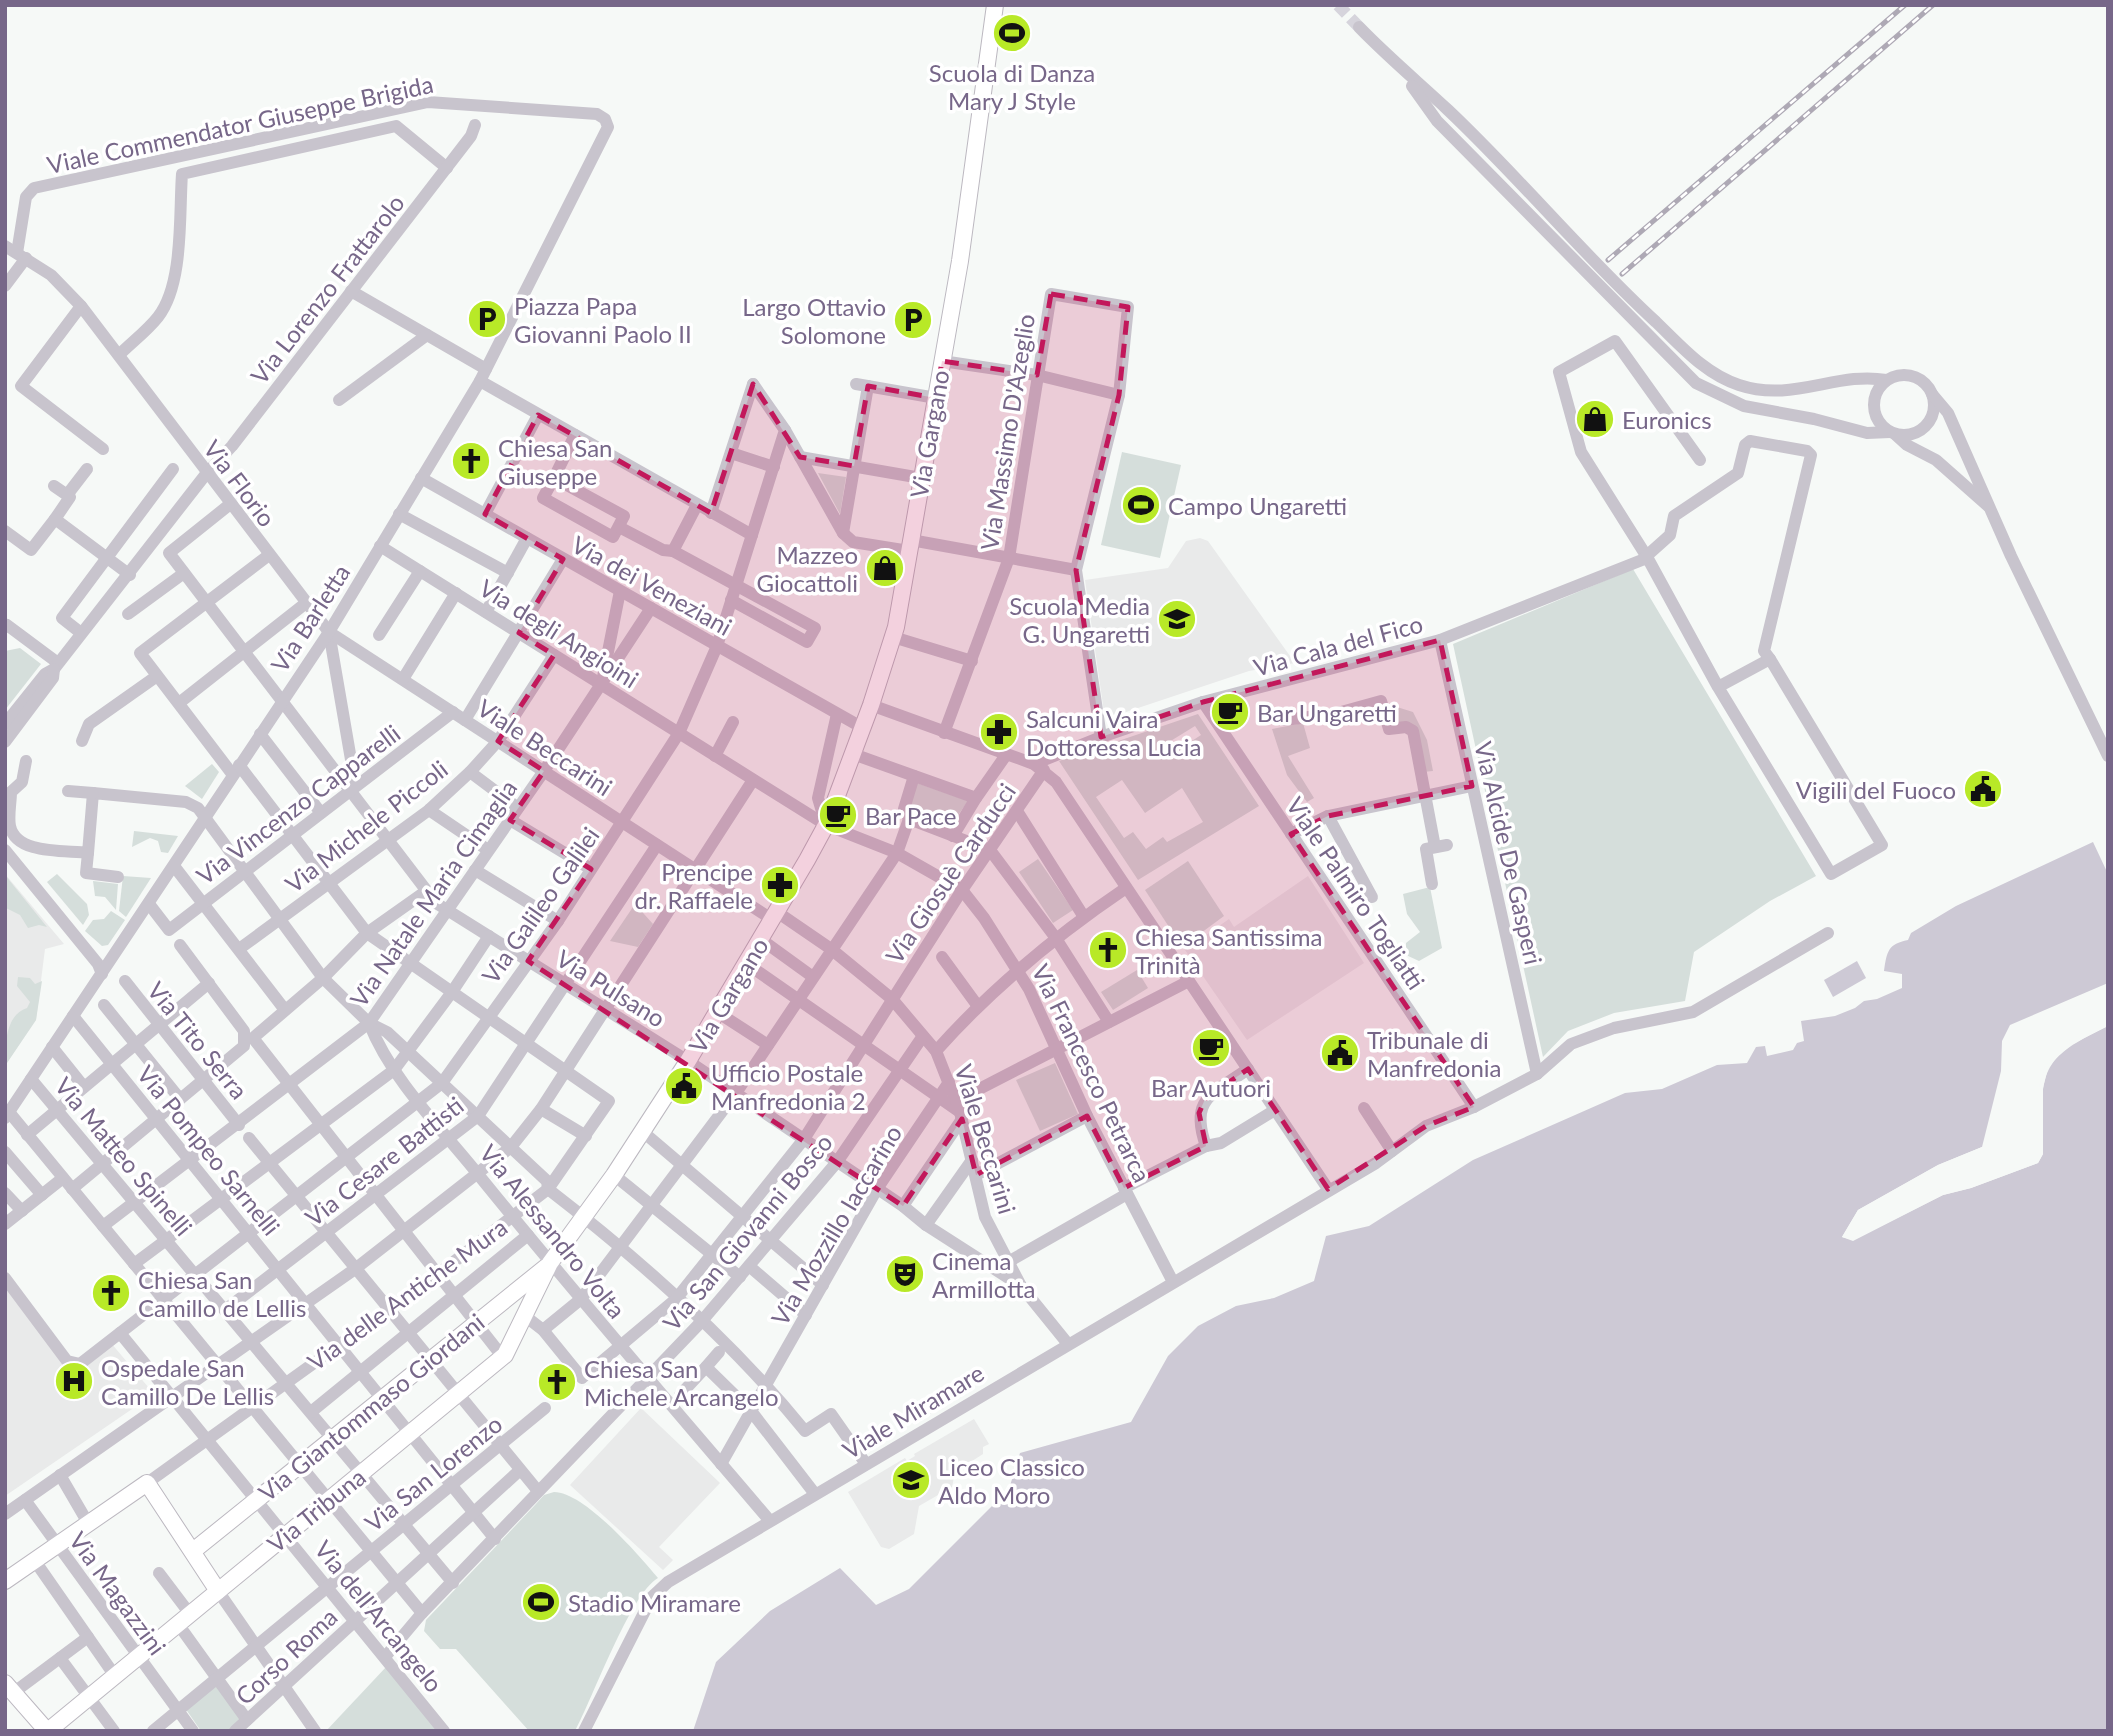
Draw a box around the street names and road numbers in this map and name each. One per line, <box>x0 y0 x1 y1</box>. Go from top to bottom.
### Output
street label: Viale Commendator Giuseppe Brigida <box>44 69 436 179</box>
street label: Via Lorenzo Frattarolo <box>244 189 410 389</box>
street label: Via Massimo D'Azeglio <box>974 312 1040 552</box>
street label: Via Gargano <box>903 368 955 500</box>
street label: Via Florio <box>198 434 282 532</box>
street label: Via dei Veneziani <box>567 529 737 641</box>
street label: Via Barletta <box>264 559 356 677</box>
street label: Via degli Angioini <box>474 573 644 693</box>
street label: Via Cala del Fico <box>1250 608 1426 682</box>
street label: Viale Beccarini <box>472 693 618 801</box>
street label: Via Vincenzo Capparelli <box>191 718 405 890</box>
street label: Via Alcide De Gasperi <box>1469 739 1549 967</box>
street label: Via Michele Piccoli <box>279 754 453 898</box>
street label: Via Natale Maria Cimaglia <box>344 774 522 1012</box>
street label: Via Giosuè Carducci <box>879 777 1021 969</box>
street label: Viale Palmiro Togliatti <box>1281 791 1431 995</box>
street label: Via Galileo Galilei <box>475 821 605 989</box>
street label: Via Gargano <box>682 932 774 1058</box>
street label: Via Pulsano <box>551 943 671 1033</box>
street label: Via Francesco Petrarca <box>1027 959 1157 1187</box>
street label: Via Tito Serra <box>142 976 254 1104</box>
street label: Via Pompeo Sarnelli <box>132 1059 286 1241</box>
street label: Viale Beccarini <box>950 1061 1022 1217</box>
street label: Via Matteo Spinelli <box>49 1071 199 1241</box>
street label: Via Cesare Battisti <box>299 1090 469 1232</box>
street label: Via Mozzillo Iaccarino <box>765 1120 907 1330</box>
street label: Via San Giovanni Bosco <box>656 1128 838 1336</box>
street label: Via Alessandro Volta <box>474 1138 632 1324</box>
street label: Via delle Antiche Mura <box>302 1212 512 1376</box>
street label: Via Giantommaso Giordani <box>252 1307 490 1507</box>
street label: Viale Miramare <box>837 1358 989 1464</box>
street label: Via San Lorenzo <box>359 1409 507 1537</box>
street label: Via Tribuna <box>261 1462 371 1558</box>
street label: Via Magazzini <box>64 1526 172 1660</box>
street label: Via dell'Arcangelo <box>309 1534 449 1698</box>
street label: Corso Roma <box>229 1602 343 1710</box>

